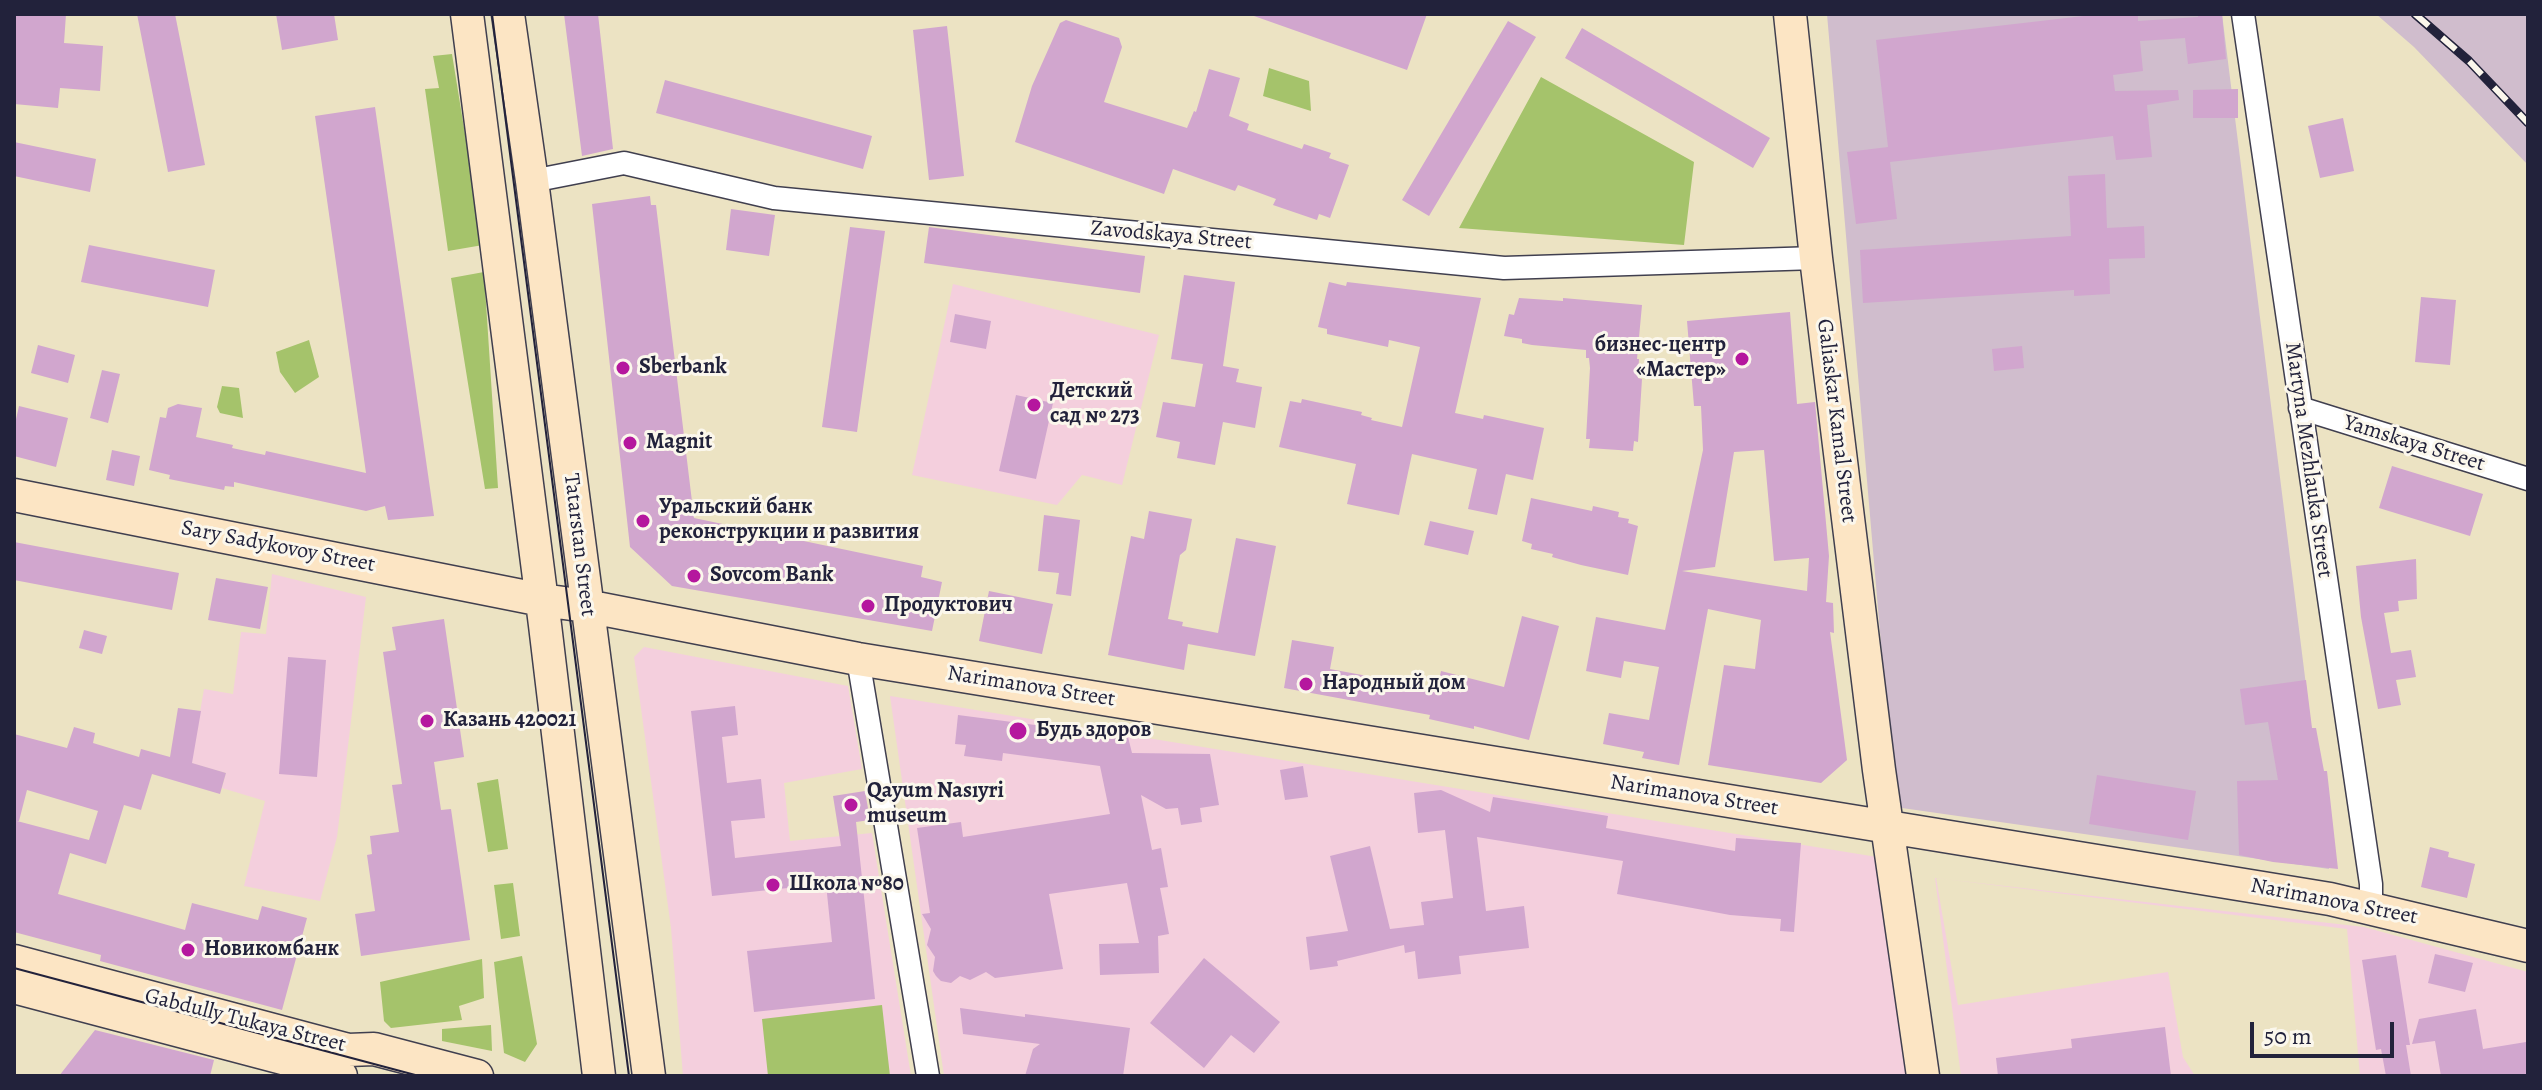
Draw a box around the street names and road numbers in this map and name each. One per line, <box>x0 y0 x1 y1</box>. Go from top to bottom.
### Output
street label: Zavodskaya Street <box>1089 216 1253 256</box>
street label: Galiaskar Kamal Street <box>1810 318 1862 524</box>
street label: Martyna Mezhlauka Street <box>2278 341 2338 579</box>
street label: Yamskaya Street <box>2340 410 2488 478</box>
street label: Tatarstan Street <box>557 472 601 618</box>
street label: Sary Sadykovoy Street <box>179 515 377 579</box>
street label: Narimanova Street <box>945 661 1117 713</box>
street label: Narimanova Street <box>1608 770 1780 822</box>
street label: Narimanova Street <box>2248 873 2420 931</box>
street label: Gabdully Tukaya Street <box>142 983 348 1059</box>

